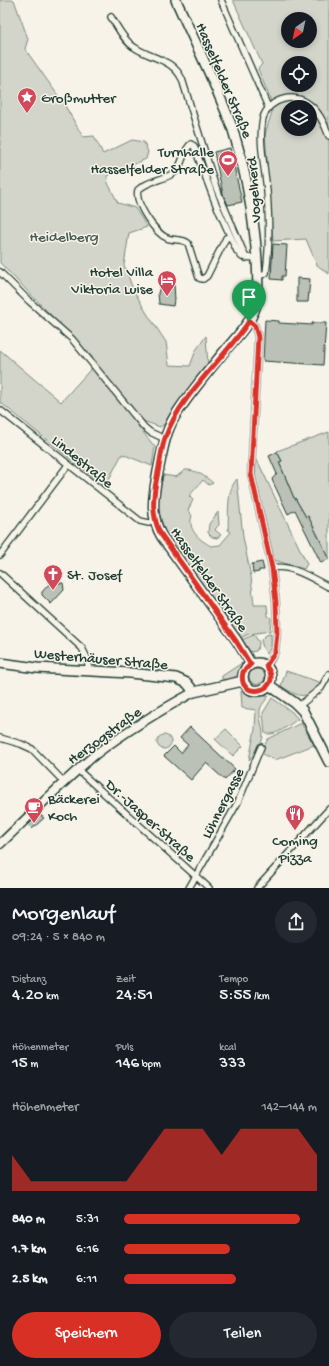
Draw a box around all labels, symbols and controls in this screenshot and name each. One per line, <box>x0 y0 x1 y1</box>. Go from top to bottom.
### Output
north arrow <box>281 12 317 48</box>
map controls <box>281 12 317 136</box>
street label: Hasselfelder Straße <box>191 20 256 141</box>
button: locate <box>281 56 317 92</box>
place icon: Großmutter <box>16 86 38 114</box>
place label: Großmutter <box>41 90 117 108</box>
button: layers <box>281 100 317 136</box>
place label: Turnhalle Hasselfelder Straße <box>90 144 214 179</box>
sports icon: Turnhalle Hasselfelder Straße <box>217 149 239 177</box>
street label: Vogelherd <box>244 155 266 224</box>
park label: Heidelberg <box>30 229 98 247</box>
place label: Hotel Villa Viktoria Luise <box>70 264 154 299</box>
hotel icon: Hotel Villa Viktoria Luise <box>156 269 178 297</box>
pin <box>232 280 266 321</box>
icon: arrive <box>238 286 260 308</box>
street label: Lindestraße <box>47 432 117 493</box>
street label: Hasselfelder Straße <box>166 524 251 636</box>
church icon: St. Josef <box>42 563 64 591</box>
place label: St. Josef <box>67 567 123 585</box>
street label: Westerhäuser Straße <box>33 645 169 675</box>
street label: Herzogstraße <box>65 704 146 769</box>
street label: Lühnergasse <box>198 766 249 842</box>
street label: Dr.-Jasper-Straße <box>100 776 199 867</box>
place label: Bäckerei Koch <box>47 791 100 826</box>
cafe icon: Bäckerei Koch <box>23 796 45 824</box>
restaurant icon: Coming Pizza <box>284 803 306 831</box>
place label: Coming Pizza <box>272 833 318 868</box>
button: share <box>275 901 317 943</box>
text: Morgenlauf <box>12 902 115 928</box>
text: 09:24 · 5 × 840 m <box>12 930 105 945</box>
text: Distanz <box>12 974 46 986</box>
text: Zeit <box>116 974 135 986</box>
text: Tempo <box>219 974 248 986</box>
text: 4.20 <box>12 986 43 1006</box>
text: 24:51 <box>116 986 153 1006</box>
text: 5:55 <box>219 986 252 1006</box>
text: km <box>43 991 59 1003</box>
text: /km <box>252 991 269 1003</box>
text: Höhenmeter <box>12 1042 68 1054</box>
text: Puls <box>116 1042 133 1054</box>
text: kcal <box>219 1042 237 1054</box>
text: 15 <box>12 1054 28 1074</box>
text: 146 <box>116 1054 139 1074</box>
text: 333 <box>219 1054 246 1074</box>
text: m <box>28 1059 38 1071</box>
text: bpm <box>139 1059 161 1071</box>
text: Höhenmeter <box>12 1100 79 1115</box>
text: 142–144 m <box>261 1100 317 1115</box>
text: 840 m <box>12 1212 45 1227</box>
text: 5:31 <box>76 1212 99 1227</box>
text: 1.7 km <box>12 1242 46 1257</box>
text: 6:16 <box>76 1242 99 1257</box>
text: 2.5 km <box>12 1272 47 1287</box>
text: 6:11 <box>76 1272 97 1287</box>
button: Speichern <box>12 1312 161 1358</box>
button: Teilen <box>169 1312 317 1358</box>

